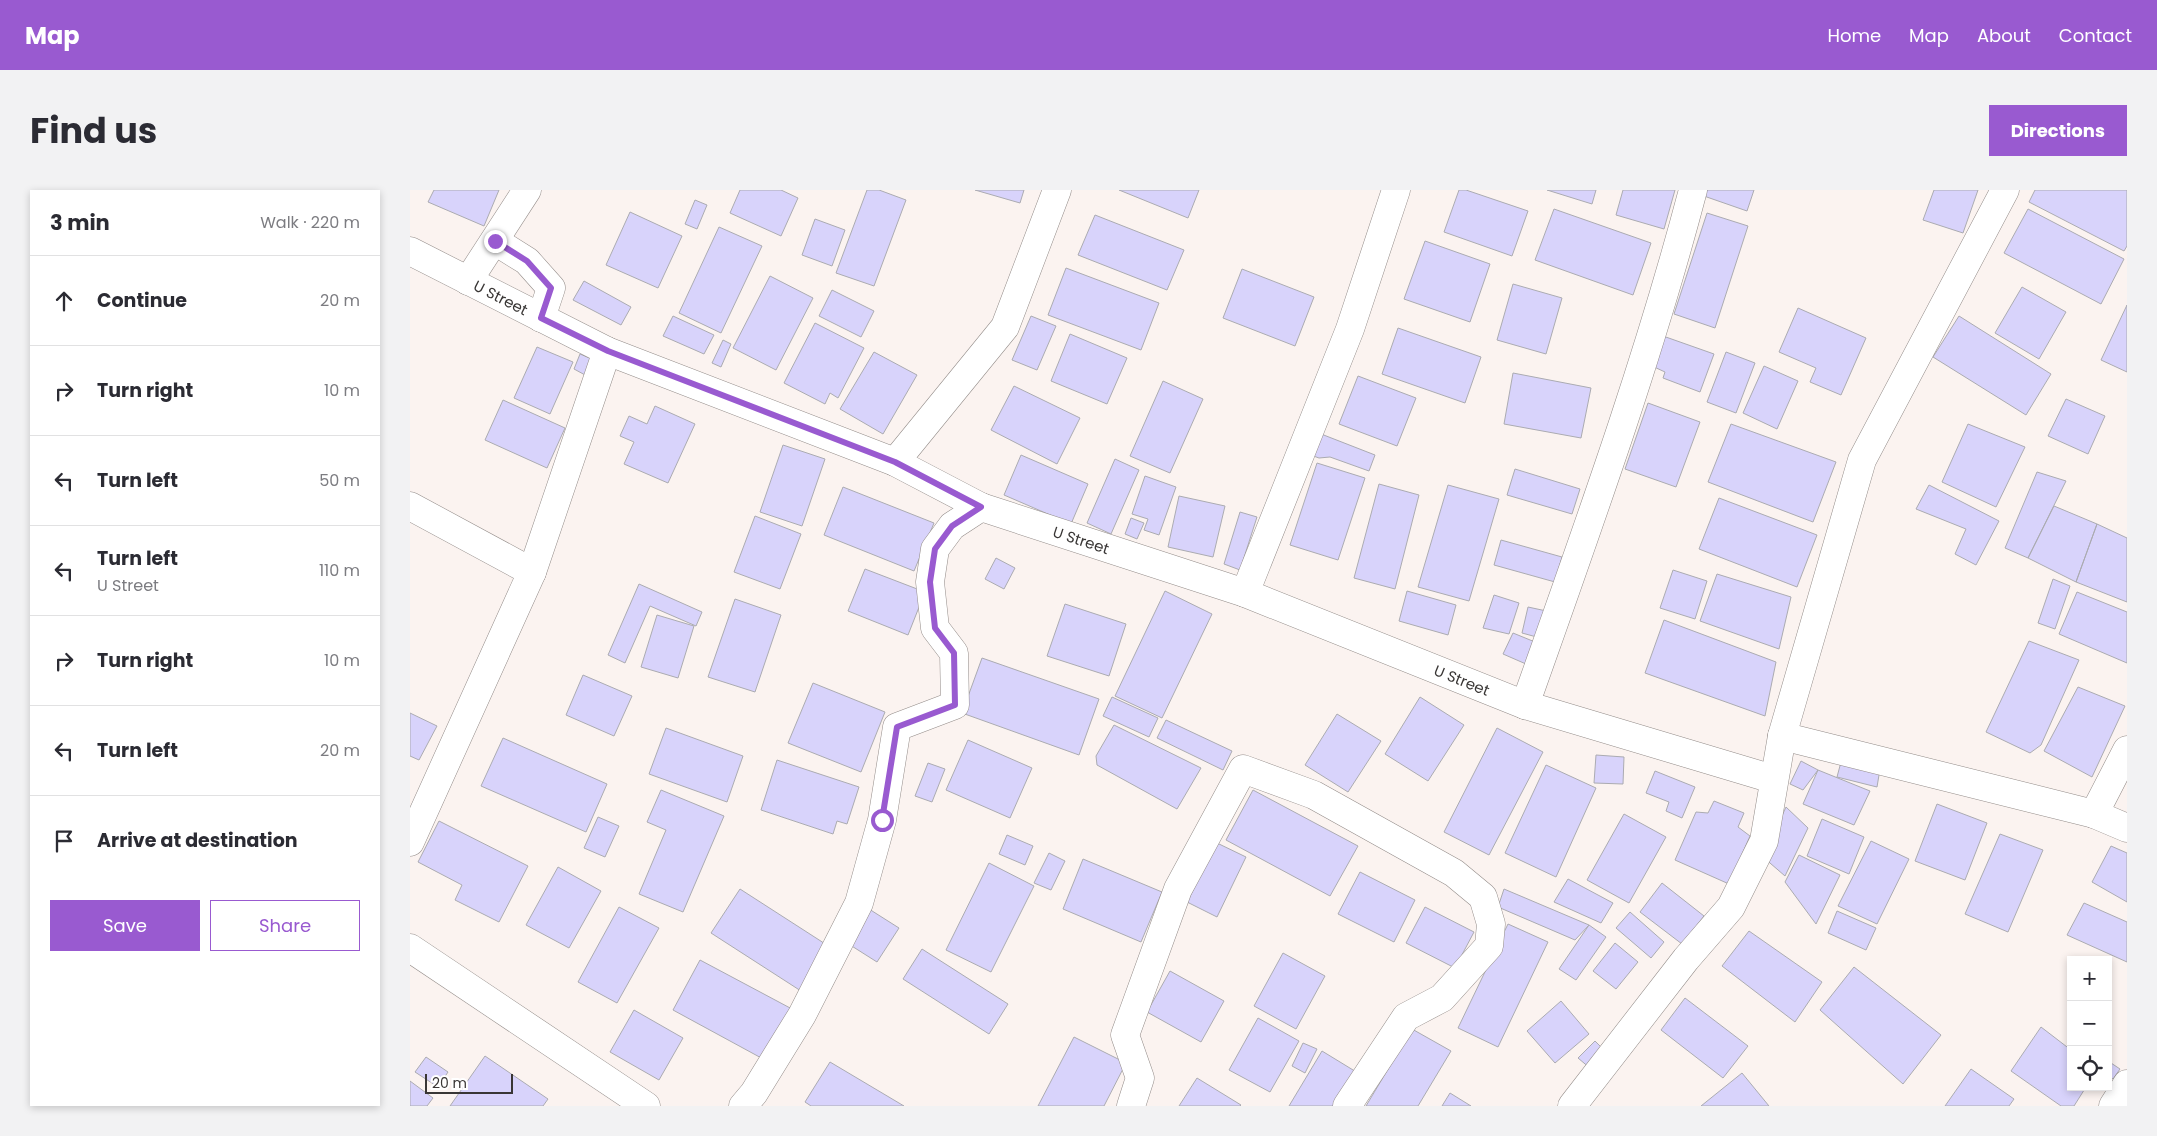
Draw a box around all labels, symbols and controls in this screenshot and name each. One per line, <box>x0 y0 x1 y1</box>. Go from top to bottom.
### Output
text: Map <box>25 19 80 52</box>
text: Home <box>1827 23 1881 48</box>
text: Map <box>1909 23 1949 48</box>
text: About <box>1977 23 2031 48</box>
text: Contact <box>2059 23 2132 48</box>
button: Directions <box>1989 105 2127 156</box>
text: Find us <box>30 106 157 155</box>
text: 3 min <box>50 208 110 237</box>
text: Walk · 220 m <box>260 211 360 234</box>
route end <box>484 230 507 253</box>
street label: U Street <box>470 275 532 320</box>
icon: ahead <box>50 287 78 315</box>
text: Continue <box>97 287 187 314</box>
text: 20 m <box>320 289 360 312</box>
icon: right <box>50 377 78 405</box>
text: Turn right <box>97 377 193 404</box>
text: 10 m <box>324 379 360 402</box>
icon: left <box>50 467 78 495</box>
text: Turn left <box>97 467 178 494</box>
text: 50 m <box>319 469 360 492</box>
street label: U Street <box>1050 521 1112 559</box>
text: Turn left <box>97 545 178 572</box>
icon: left <box>50 557 78 585</box>
text: 110 m <box>319 559 360 582</box>
text: U Street <box>97 574 159 597</box>
icon: right <box>50 647 78 675</box>
text: Turn right <box>97 647 193 674</box>
text: 10 m <box>324 649 360 672</box>
street label: U Street <box>1431 659 1493 700</box>
icon: left <box>50 737 78 765</box>
text: Turn left <box>97 737 178 764</box>
text: 20 m <box>320 739 360 762</box>
route start <box>871 809 894 832</box>
icon: arrive <box>50 827 78 855</box>
text: Arrive at destination <box>97 827 298 854</box>
button: Save <box>50 900 200 951</box>
button: Share <box>210 900 360 951</box>
map controls <box>2067 956 2112 1091</box>
button: + <box>2067 956 2112 1001</box>
button: − <box>2067 1001 2112 1046</box>
button: locate <box>2067 1046 2112 1091</box>
scale bar <box>425 1071 512 1094</box>
text: 20 m <box>432 1073 467 1093</box>

